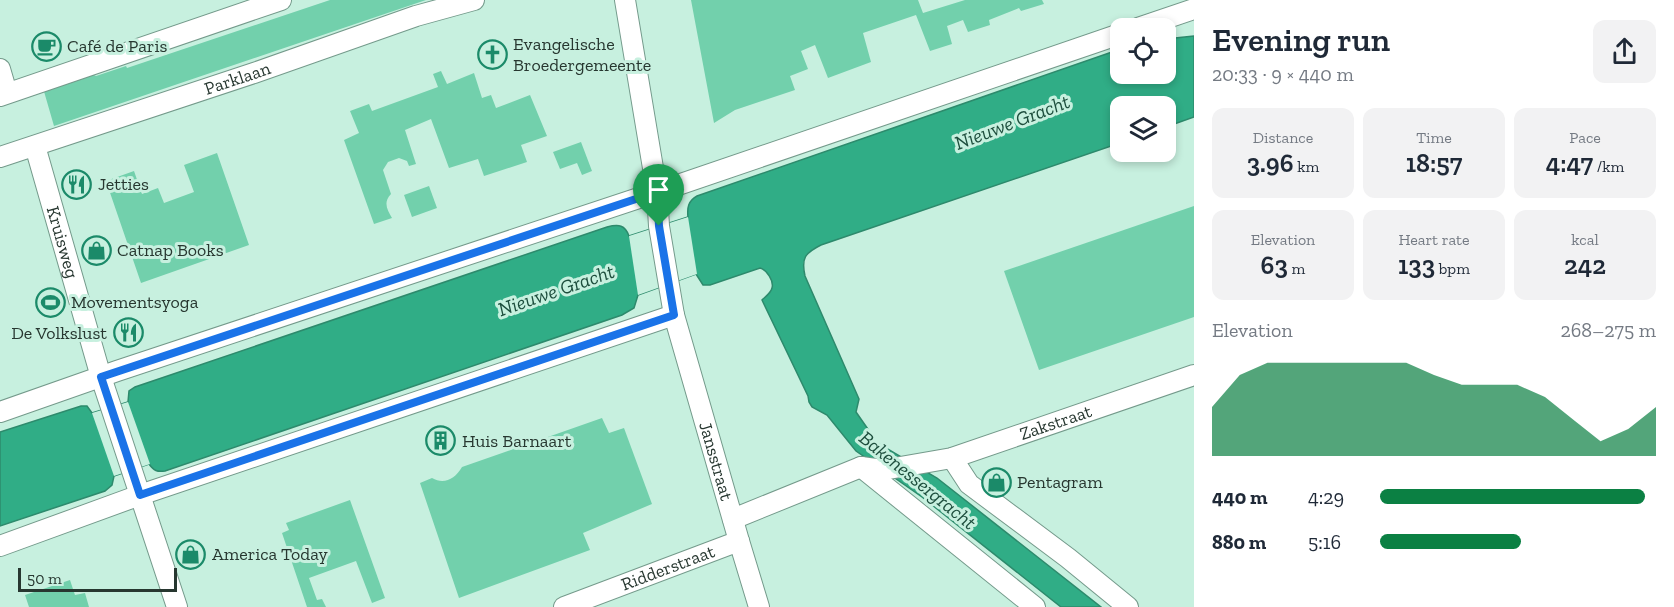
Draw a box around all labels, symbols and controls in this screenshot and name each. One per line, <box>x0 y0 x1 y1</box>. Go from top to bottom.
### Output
map controls <box>1110 18 1176 162</box>
button: locate <box>1110 18 1176 84</box>
text: Evening run <box>1212 20 1390 59</box>
button: share <box>1593 20 1656 83</box>
cafe icon: Café de Paris <box>30 30 62 62</box>
place label: Evangelische Broedergemeente <box>513 33 651 76</box>
place label: Café de Paris <box>67 35 167 57</box>
church icon: Evangelische Broedergemeente <box>476 38 508 70</box>
street label: Parklaan <box>201 57 274 100</box>
text: 20:33 · 9 × 440 m <box>1212 62 1354 86</box>
water label: Nieuwe Gracht <box>951 89 1073 155</box>
button: layers <box>1110 96 1176 162</box>
text: Distance <box>1253 128 1313 147</box>
text: Time <box>1416 128 1452 147</box>
text: Pace <box>1569 128 1601 147</box>
text: 3.96 <box>1247 147 1294 179</box>
text: 18:57 <box>1406 147 1462 179</box>
text: 4:47 <box>1546 147 1593 179</box>
text: km <box>1294 157 1319 176</box>
text: /km <box>1593 157 1624 176</box>
pin <box>633 164 684 226</box>
restaurant icon: Jetties <box>61 168 93 200</box>
place label: Jetties <box>98 173 149 195</box>
icon: arrive <box>642 173 675 206</box>
street label: Kruisweg <box>42 204 83 281</box>
text: Elevation <box>1251 230 1315 249</box>
text: Heart rate <box>1398 230 1470 249</box>
text: kcal <box>1571 230 1599 249</box>
shop icon: Catnap Books <box>80 234 112 266</box>
place label: Catnap Books <box>117 239 224 261</box>
text: 63 <box>1261 249 1288 281</box>
text: 133 <box>1398 249 1435 281</box>
text: 242 <box>1564 249 1606 281</box>
water label: Nieuwe Gracht <box>495 259 618 321</box>
text: m <box>1288 259 1305 278</box>
text: bpm <box>1435 259 1470 278</box>
sports icon: Movementsyoga <box>34 286 66 318</box>
place label: Movementsyoga <box>71 291 199 313</box>
restaurant icon: De Volkslust <box>112 317 144 349</box>
text: Elevation <box>1212 318 1293 342</box>
text: 268–275 m <box>1560 318 1656 342</box>
place label: De Volkslust <box>11 322 107 344</box>
street label: Zakstraat <box>1017 400 1095 445</box>
street label: Jansstraat <box>694 419 738 503</box>
building icon: Huis Barnaart <box>425 425 457 457</box>
water label: Bakenessergracht <box>855 425 981 535</box>
place label: Huis Barnaart <box>462 430 572 452</box>
shop icon: Pentagram <box>980 466 1012 498</box>
place label: Pentagram <box>1017 471 1103 493</box>
text: 440 m <box>1212 485 1268 509</box>
text: 4:29 <box>1308 485 1344 509</box>
text: 880 m <box>1212 530 1266 554</box>
text: 5:16 <box>1308 530 1341 554</box>
shop icon: America Today <box>175 538 207 570</box>
street label: Ridderstraat <box>618 540 718 595</box>
place label: America Today <box>212 543 328 565</box>
scale bar <box>18 565 177 592</box>
text: 50 m <box>27 569 62 588</box>

